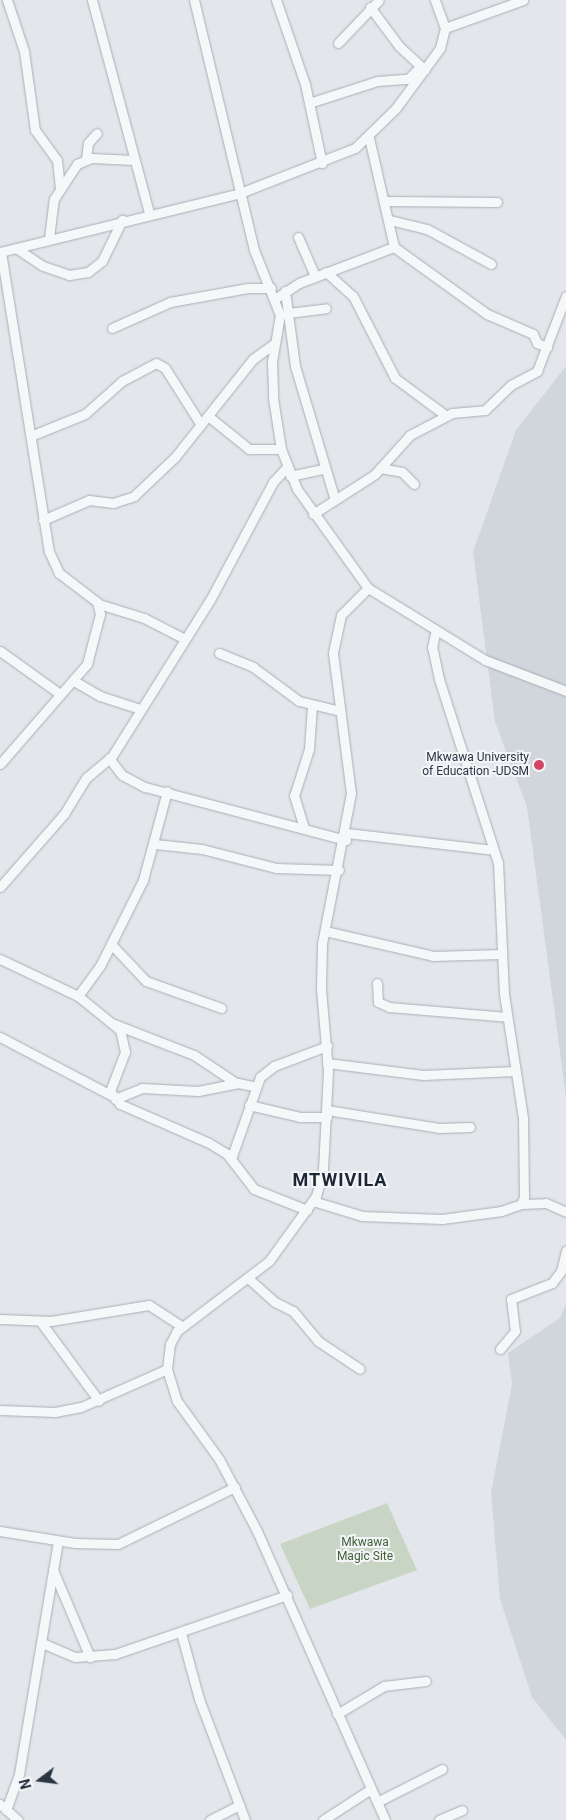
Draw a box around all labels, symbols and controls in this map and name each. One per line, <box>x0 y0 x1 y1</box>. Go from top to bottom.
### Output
place label: Mkwawa University of Education -UDSM <box>422 751 529 779</box>
marker: Mkwawa University of Education -UDSM <box>533 759 545 771</box>
district label: MTWIVILA <box>292 1169 388 1191</box>
park label: Mkwawa Magic Site <box>337 1536 393 1564</box>
north arrow <box>15 1755 65 1805</box>
text: N <box>17 1777 35 1791</box>

